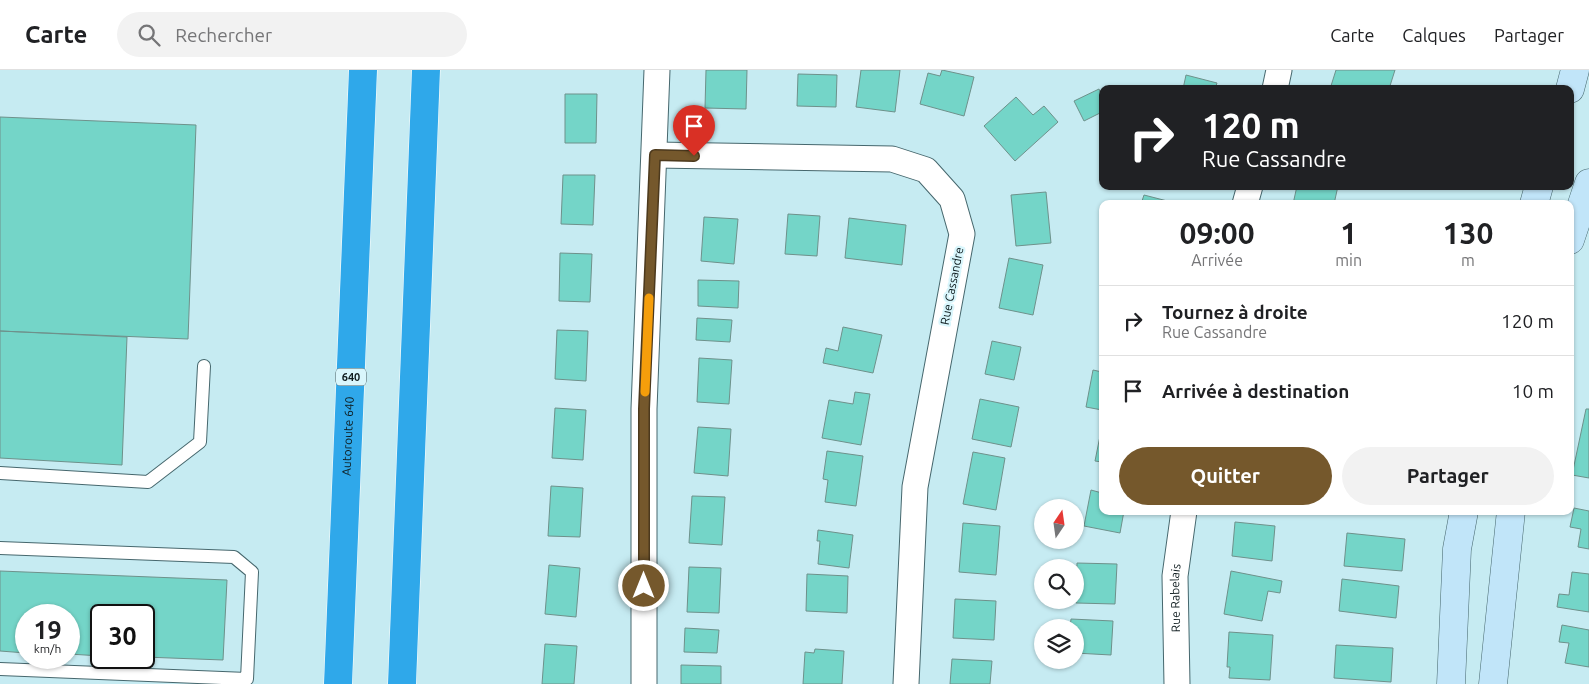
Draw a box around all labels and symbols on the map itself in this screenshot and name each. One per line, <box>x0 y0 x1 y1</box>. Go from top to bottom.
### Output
pin <box>673 105 715 156</box>
street label: Rue Cassandre <box>938 246 965 326</box>
road number: 640 <box>336 368 366 386</box>
street label: Autoroute 640 <box>339 396 356 476</box>
north arrow <box>1034 499 1084 549</box>
position arrow <box>617 559 669 611</box>
street label: Rue Rabelais <box>1168 563 1183 632</box>
speed limit sign: 30 <box>90 604 155 669</box>

